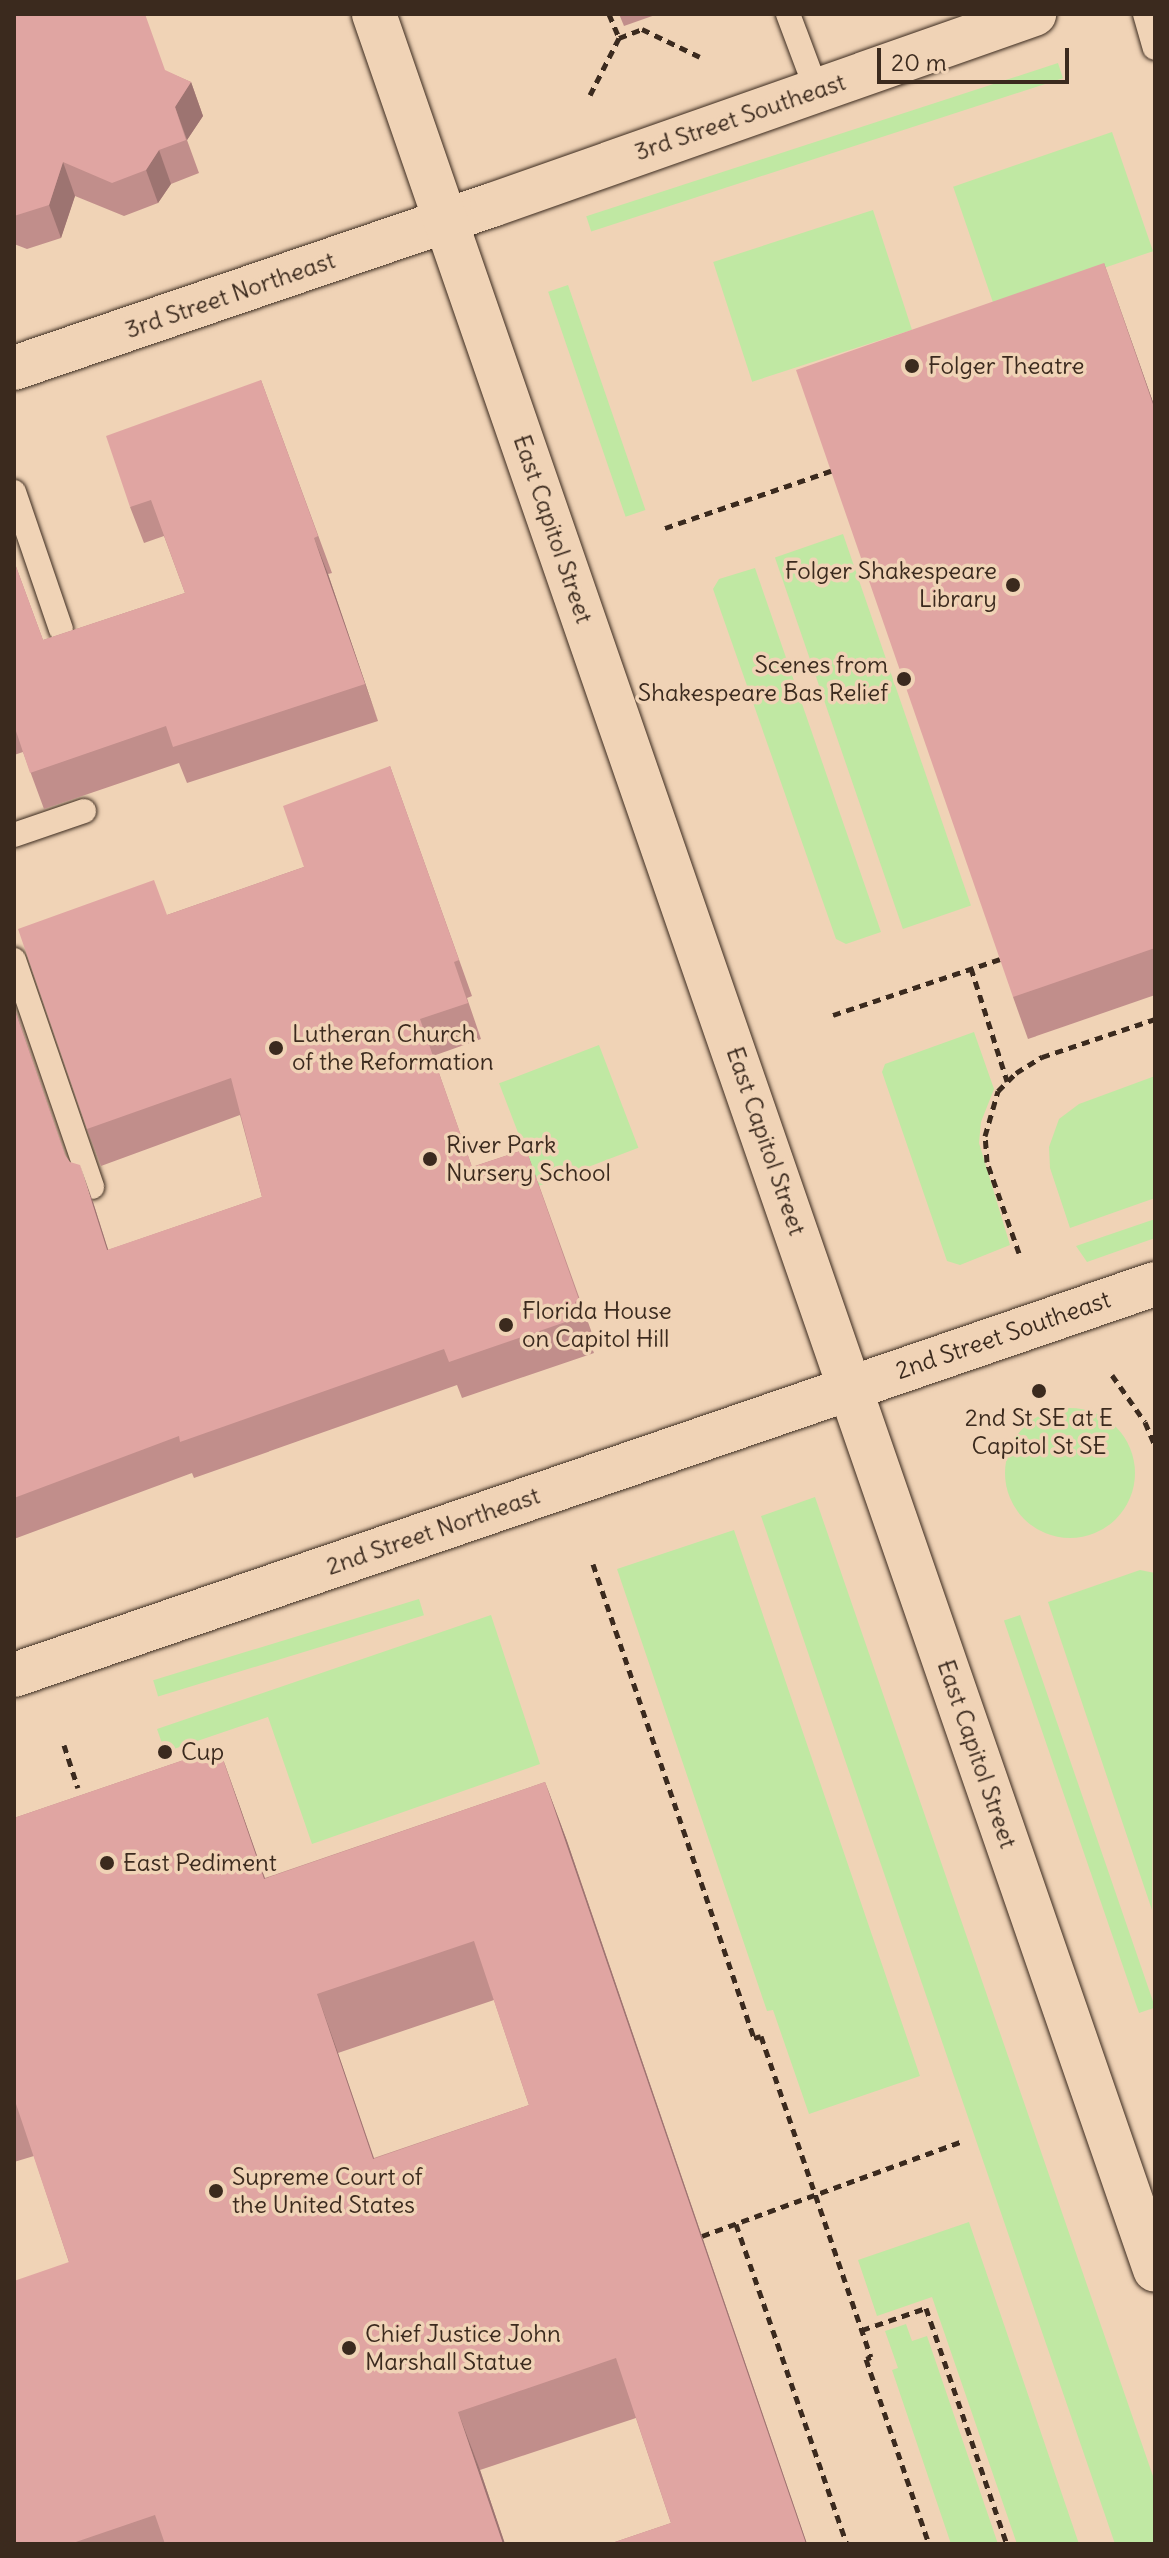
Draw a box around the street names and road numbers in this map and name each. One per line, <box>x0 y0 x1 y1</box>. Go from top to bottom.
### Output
street label: 3rd Street Southeast <box>631 67 849 167</box>
street label: 3rd Street Northeast <box>121 246 339 344</box>
street label: East Capitol Street <box>507 431 599 627</box>
street label: East Capitol Street <box>720 1043 812 1239</box>
street label: 2nd Street Southeast <box>892 1285 1114 1385</box>
street label: 2nd Street Northeast <box>322 1481 544 1581</box>
street label: East Capitol Street <box>931 1656 1023 1852</box>

